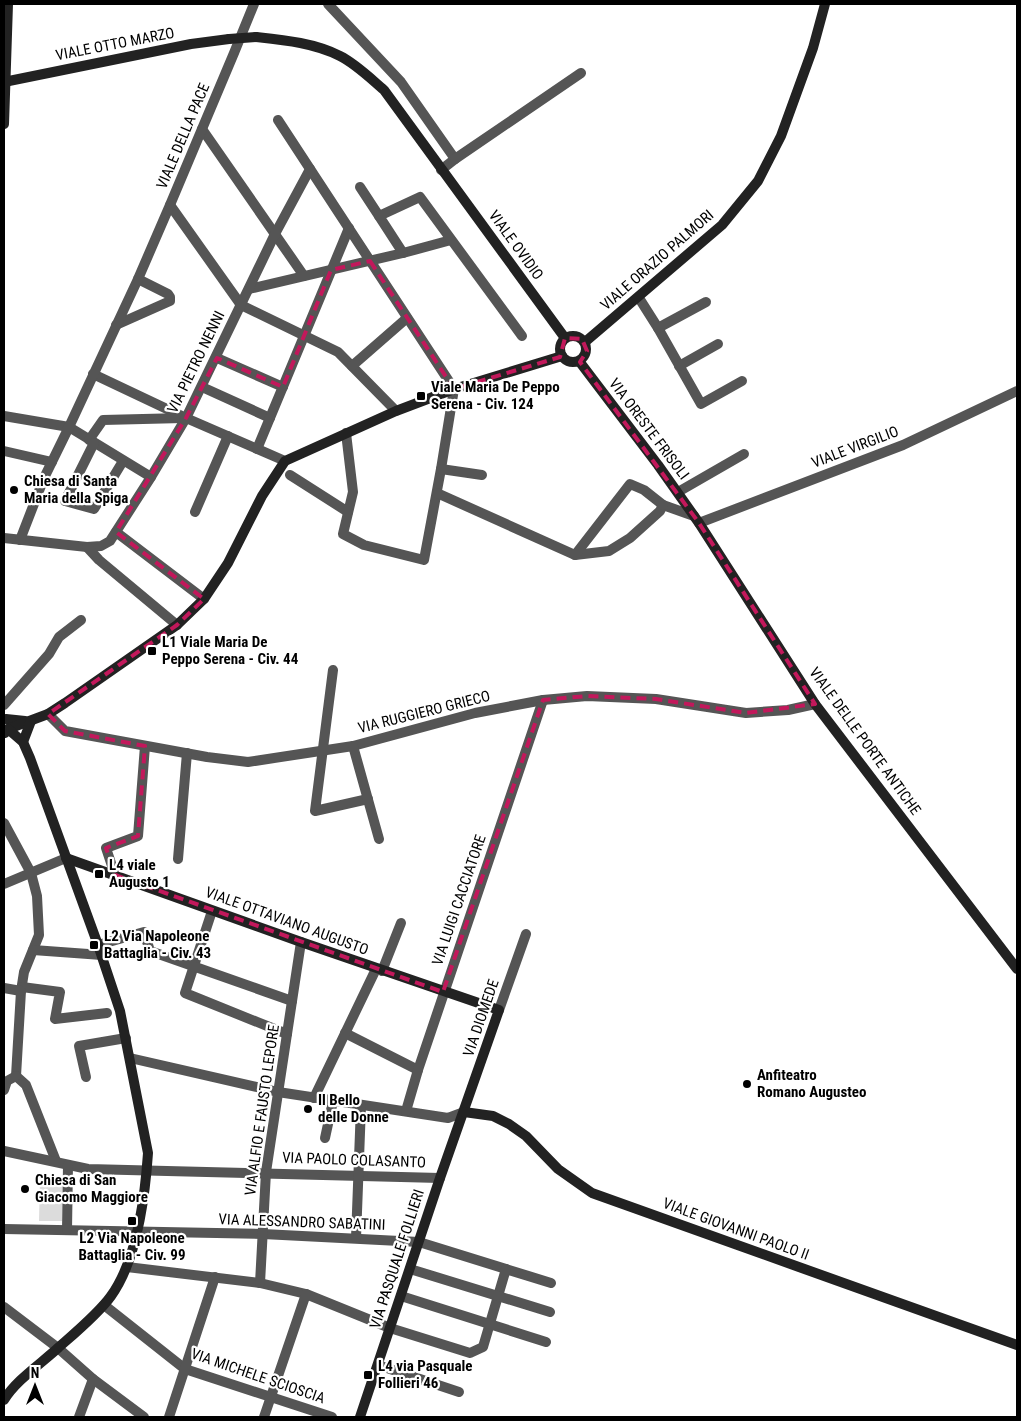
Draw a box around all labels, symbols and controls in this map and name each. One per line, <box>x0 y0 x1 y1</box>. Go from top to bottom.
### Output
street label: VIALE OTTO MARZO <box>54 24 176 64</box>
street label: VIALE DELLA PACE <box>153 80 213 192</box>
street label: VIALE ORAZIO PALMORI <box>597 206 717 314</box>
street label: VIALE OVIDIO <box>485 207 547 283</box>
street label: VIA PIETRO NENNI <box>163 308 229 416</box>
street label: VIA ORESTE FRISOLI <box>605 375 693 483</box>
place label: Viale Maria De Peppo Serena - Civ. 124 <box>431 378 560 413</box>
marker: Viale Maria De Peppo Serena - Civ. 124 <box>415 390 427 402</box>
street label: VIALE VIRGILIO <box>809 422 901 472</box>
place label: Chiesa di Santa Maria della Spiga <box>24 472 128 507</box>
marker: Chiesa di Santa Maria della Spiga <box>8 484 20 496</box>
place label: L1 Viale Maria De Peppo Serena - Civ. 44 <box>162 633 299 668</box>
marker: L1 Viale Maria De Peppo Serena - Civ. 44 <box>146 645 158 657</box>
street label: VIALE DELLE PORTE ANTICHE <box>805 664 925 818</box>
street label: VIA RUGGIERO GRIECO <box>356 687 492 737</box>
street label: VIA LUIGI CACCIATORE <box>428 832 490 968</box>
place label: L4 viale Augusto 1 <box>109 856 170 891</box>
marker: L4 viale Augusto 1 <box>93 868 105 880</box>
street label: VIALE OTTAVIANO AUGUSTO <box>203 883 371 959</box>
place label: L2 Via Napoleone Battaglia - Civ. 43 <box>104 927 211 962</box>
marker: L2 Via Napoleone Battaglia - Civ. 43 <box>88 939 100 951</box>
street label: VIA DIOMEDE <box>459 977 503 1059</box>
street label: VIA ALFIO E FAUSTO LEPORE <box>241 1023 283 1197</box>
place label: Anfiteatro Romano Augusteo <box>757 1066 867 1101</box>
marker: Anfiteatro Romano Augusteo <box>741 1078 753 1090</box>
place label: Il Bello delle Donne <box>318 1091 389 1126</box>
marker: Il Bello delle Donne <box>302 1103 314 1115</box>
street label: VIA PAOLO COLASANTO <box>282 1148 426 1172</box>
place label: Chiesa di San Giacomo Maggiore <box>35 1171 148 1206</box>
marker: Chiesa di San Giacomo Maggiore <box>19 1183 31 1195</box>
street label: VIA PASQUALE FOLLIERI <box>366 1187 428 1331</box>
street label: VIALE GIOVANNI PAOLO II <box>660 1194 812 1264</box>
street label: VIA ALESSANDRO SABATINI <box>218 1210 386 1234</box>
marker: L2 Via Napoleone Battaglia - Civ. 99 <box>126 1215 138 1227</box>
place label: L2 Via Napoleone Battaglia - Civ. 99 <box>78 1229 186 1264</box>
street label: VIA MICHELE SCIOSCIA <box>189 1345 328 1408</box>
place label: L4 via Pasquale Follieri 46 <box>378 1357 472 1392</box>
north arrow <box>10 1361 60 1411</box>
text: N <box>31 1365 39 1381</box>
marker: L4 via Pasquale Follieri 46 <box>362 1369 374 1381</box>

